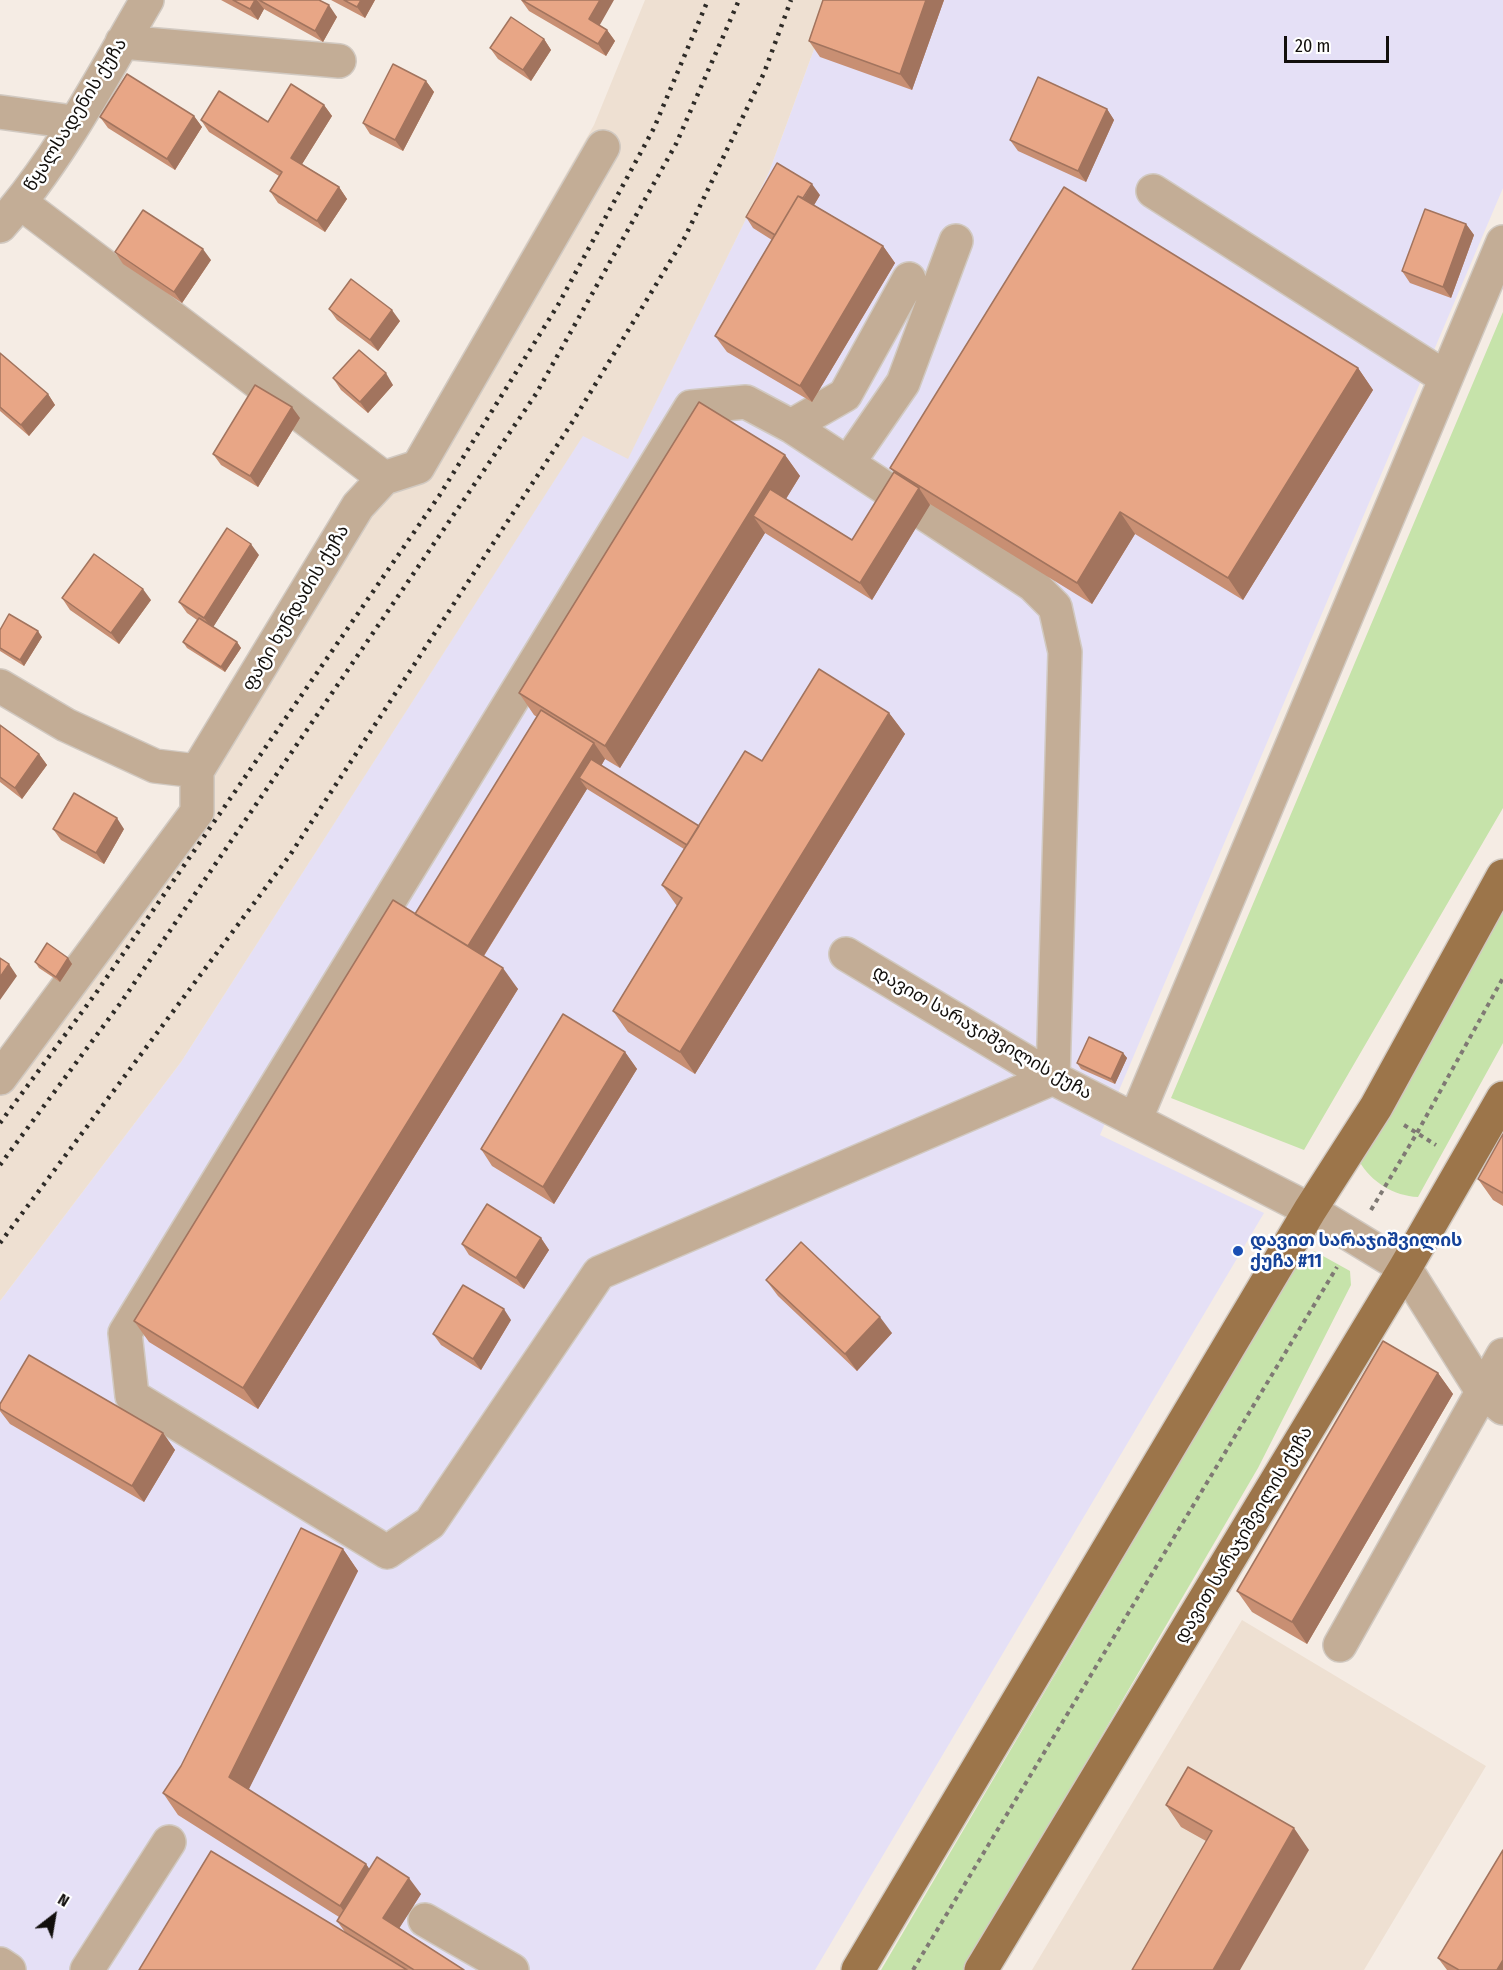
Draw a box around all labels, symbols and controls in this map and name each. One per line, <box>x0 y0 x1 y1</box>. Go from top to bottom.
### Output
scale bar <box>1287 24 1392 62</box>
street label: წყალსადენის ქუჩა <box>20 35 132 195</box>
text: 20 m <box>1295 35 1330 57</box>
street label: ფატი ხუნდაძის ქუჩა <box>238 521 354 695</box>
street label: დავით სარაჯიშვილის ქუჩა <box>869 961 1095 1105</box>
place label: დავით სარაჯიშვილის ქუჩა #11 <box>1250 1230 1462 1272</box>
marker: დავით სარაჯიშვილის ქუჩა #11 <box>1231 1244 1245 1258</box>
street label: დავით სარაჯიშვილის ქუჩა <box>1171 1423 1317 1647</box>
north arrow <box>24 1886 84 1946</box>
text: N <box>55 1890 73 1911</box>

